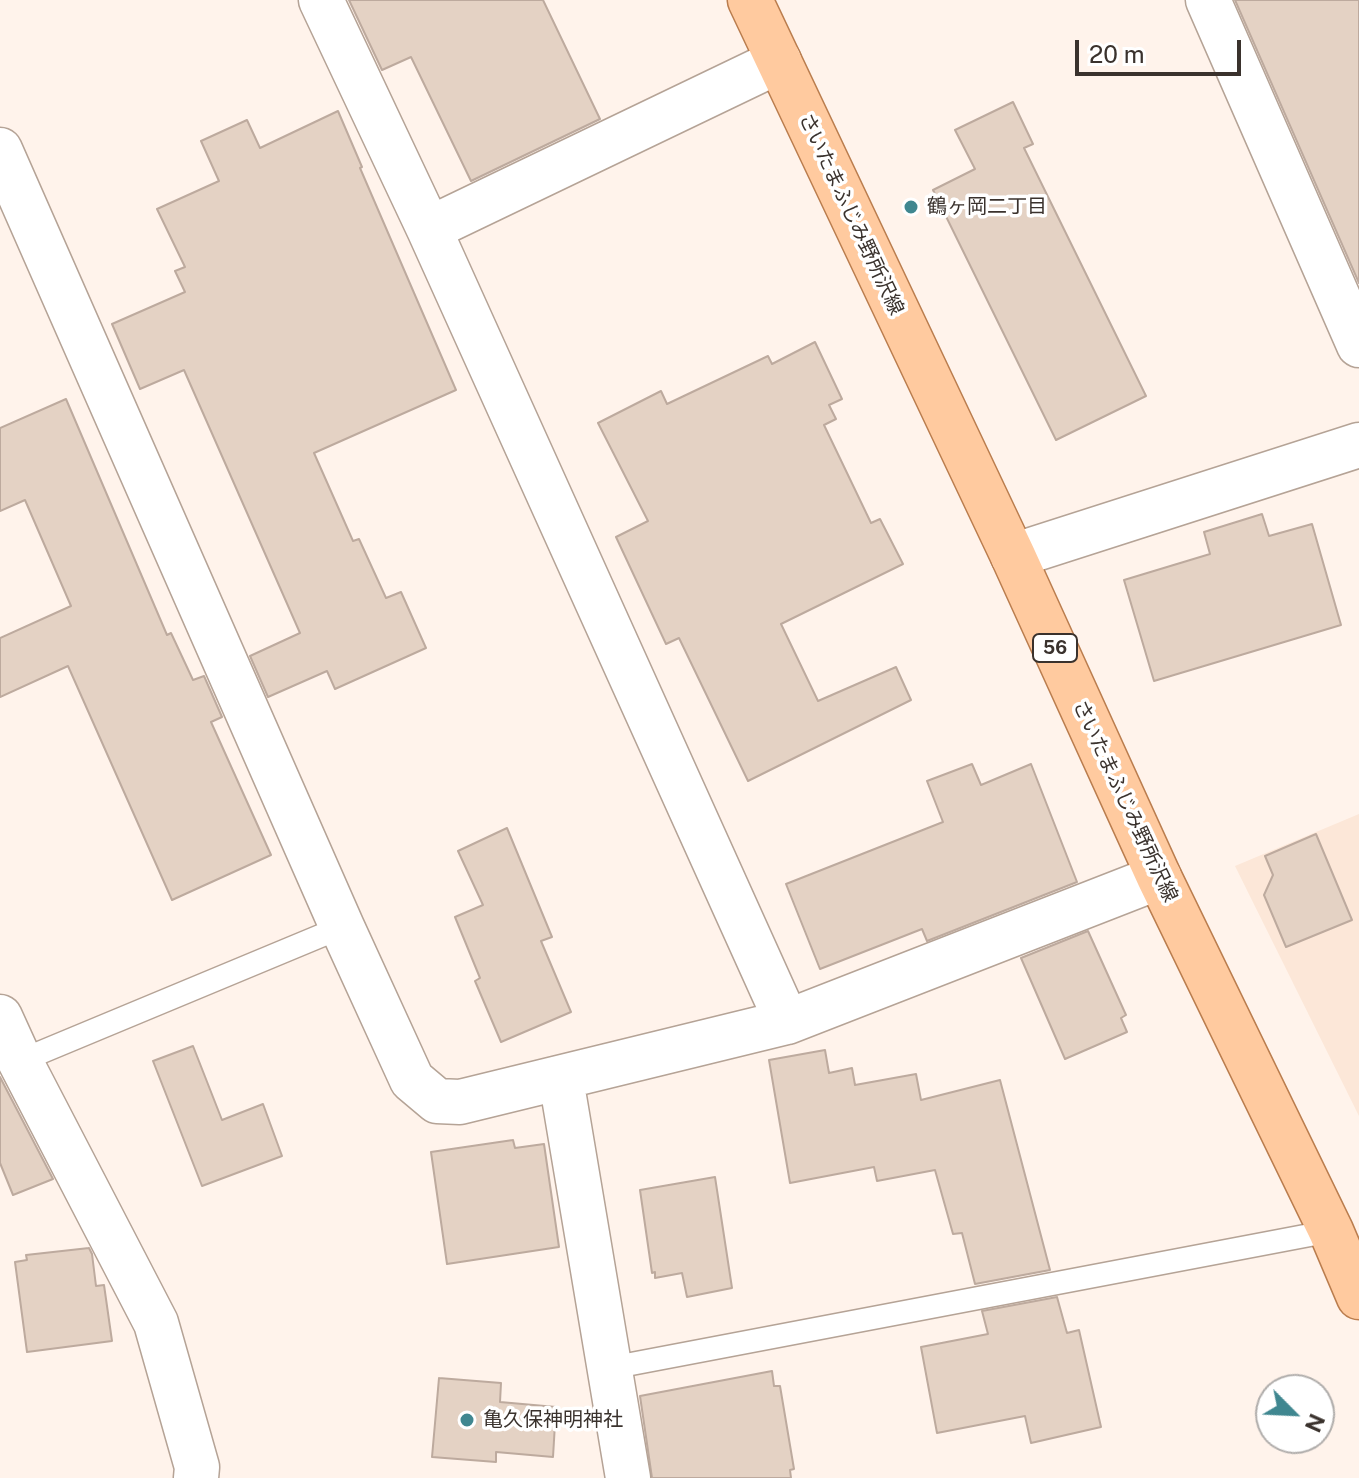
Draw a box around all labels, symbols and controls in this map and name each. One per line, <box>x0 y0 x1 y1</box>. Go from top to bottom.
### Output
scale bar <box>1079 24 1245 74</box>
text: 20 m <box>1089 40 1145 68</box>
street label: さいたまふじみ野所沢線 <box>794 109 908 319</box>
place label: 鶴ヶ岡二丁目 <box>927 195 1047 219</box>
marker: 鶴ヶ岡二丁目 <box>902 198 920 216</box>
road number: 56 <box>1033 634 1077 662</box>
street label: さいたまふじみ野所沢線 <box>1068 696 1182 906</box>
north arrow <box>1255 1374 1335 1454</box>
place label: 亀久保神明神社 <box>483 1408 623 1432</box>
text: N <box>1300 1410 1330 1436</box>
marker: 亀久保神明神社 <box>458 1411 476 1429</box>

